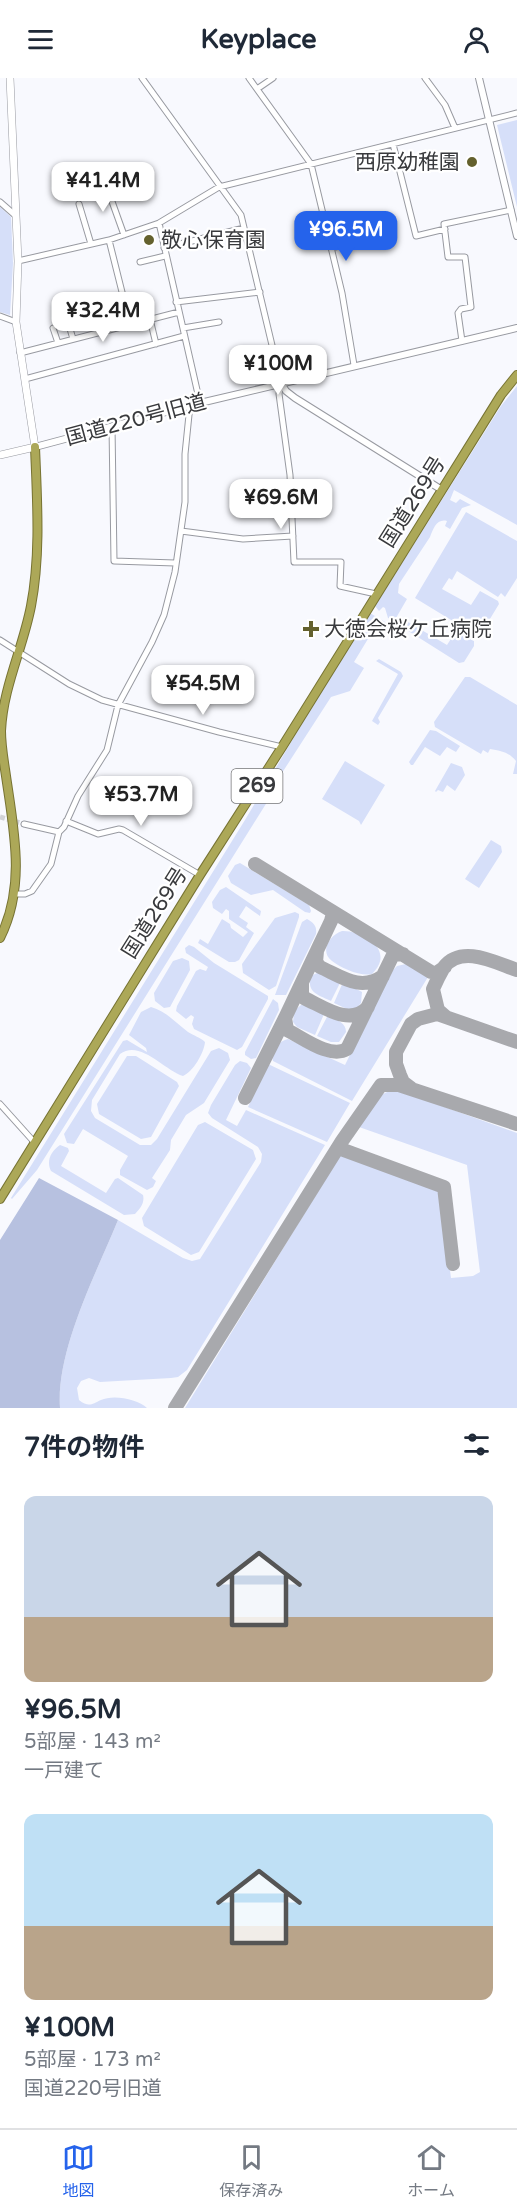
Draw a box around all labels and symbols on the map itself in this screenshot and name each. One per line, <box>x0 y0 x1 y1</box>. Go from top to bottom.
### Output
place label: 西原幼稚園 <box>355 150 460 175</box>
marker: 西原幼稚園 <box>465 155 479 169</box>
pin: ¥41.4M <box>54 162 152 213</box>
pin: ¥96.5M <box>297 211 395 262</box>
place label: 敬心保育園 <box>161 228 266 253</box>
marker: 敬心保育園 <box>142 233 156 247</box>
pin: ¥32.4M <box>54 292 152 343</box>
pin: ¥100M <box>236 345 320 396</box>
street label: 国道220号旧道 <box>63 389 209 451</box>
street label: 国道269号 <box>375 452 451 552</box>
pin: ¥69.6M <box>232 479 330 530</box>
place label: 大徳会桜ケ丘病院 <box>324 617 492 642</box>
marker: 大徳会桜ケ丘病院 <box>302 620 320 638</box>
pin: ¥54.5M <box>154 665 252 716</box>
road number: 269 <box>232 769 282 803</box>
pin: ¥53.7M <box>92 776 190 827</box>
street label: 国道269号 <box>117 863 193 963</box>

